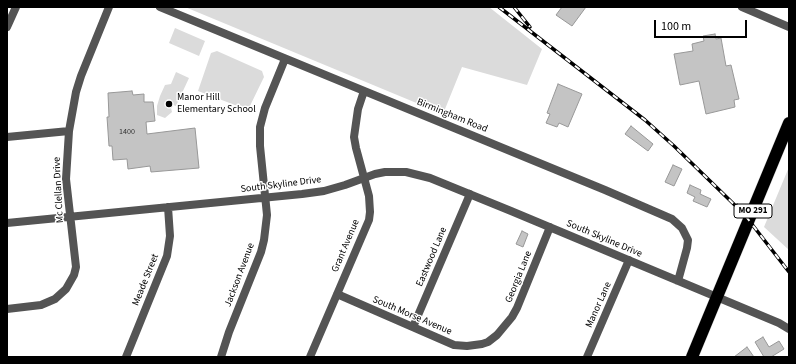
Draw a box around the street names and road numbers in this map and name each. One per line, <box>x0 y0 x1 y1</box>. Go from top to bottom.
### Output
street label: Birmingham Road <box>415 96 489 136</box>
street label: Mc Clellan Drive <box>51 157 67 223</box>
street label: South Skyline Drive <box>240 174 322 196</box>
road number: MO 291 <box>734 204 772 218</box>
street label: Grant Avenue <box>330 218 362 274</box>
street label: South Skyline Drive <box>564 218 644 260</box>
street label: Eastwood Lane <box>414 225 450 289</box>
street label: Jackson Avenue <box>222 241 258 309</box>
street label: Georgia Lane <box>503 249 535 305</box>
street label: Meade Street <box>130 252 162 308</box>
street label: Manor Lane <box>584 280 614 330</box>
street label: South Morse Avenue <box>370 294 454 338</box>

